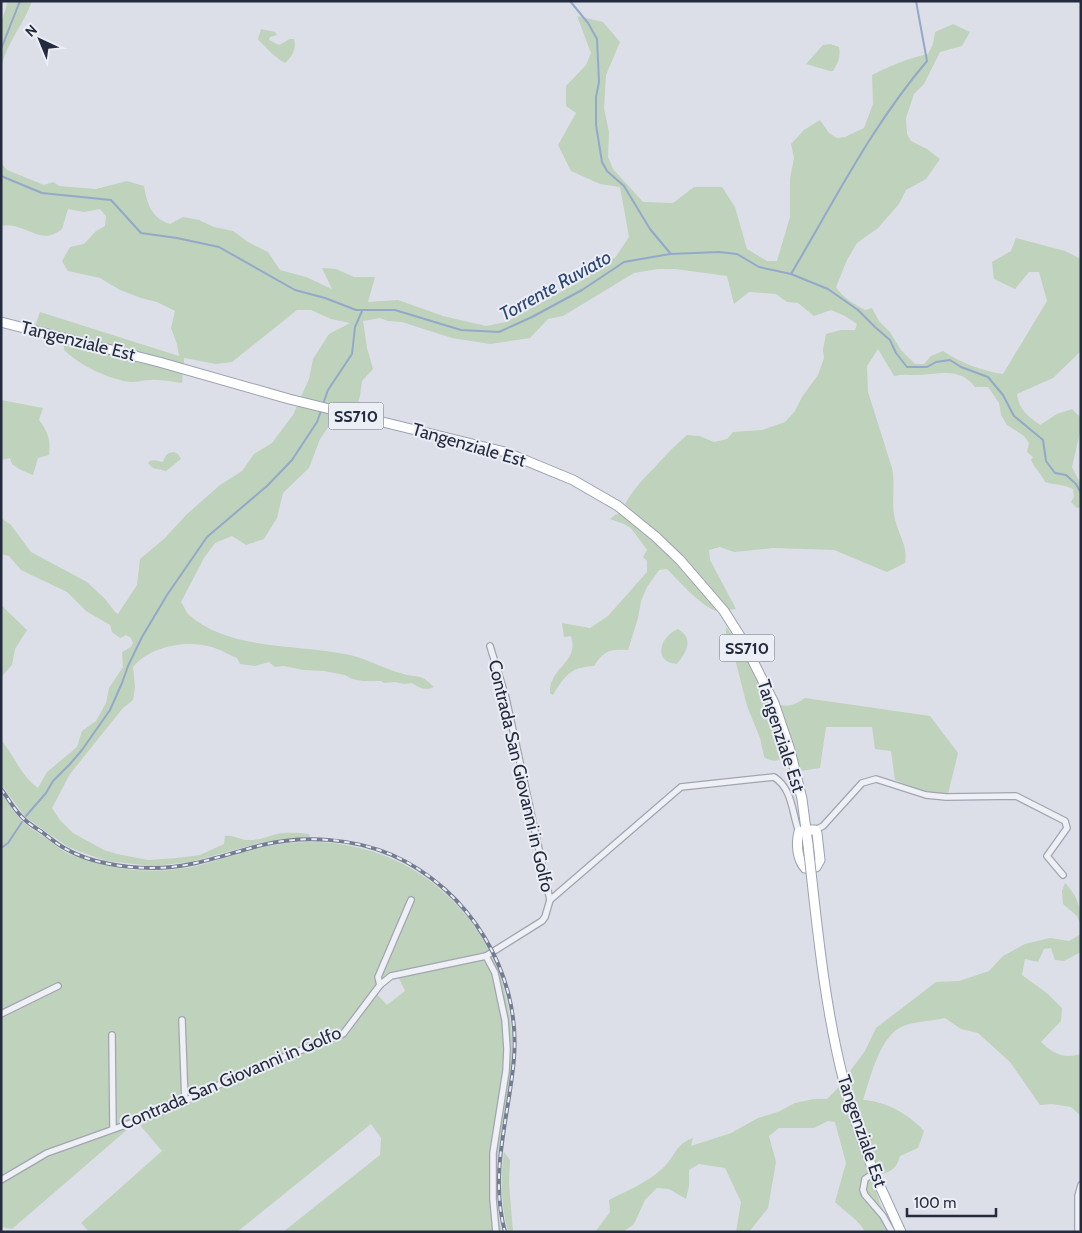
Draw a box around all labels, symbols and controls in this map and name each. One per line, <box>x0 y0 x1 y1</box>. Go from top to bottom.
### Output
north arrow <box>15 15 65 65</box>
text: N <box>21 21 41 41</box>
water label: Torrente Ruviato <box>495 245 615 326</box>
street label: Tangenziale Est <box>18 316 138 366</box>
road number: SS710 <box>328 402 384 430</box>
street label: Tangenziale Est <box>410 418 528 472</box>
road number: SS710 <box>720 634 774 661</box>
street label: Contrada San Giovanni in Golfo <box>484 658 558 894</box>
street label: Tangenziale Est <box>752 677 810 795</box>
street label: Contrada San Giovanni in Golfo <box>117 1021 345 1135</box>
street label: Tangenziale Est <box>833 1072 891 1190</box>
scale bar <box>907 1186 996 1218</box>
text: 100 m <box>914 1194 956 1212</box>

